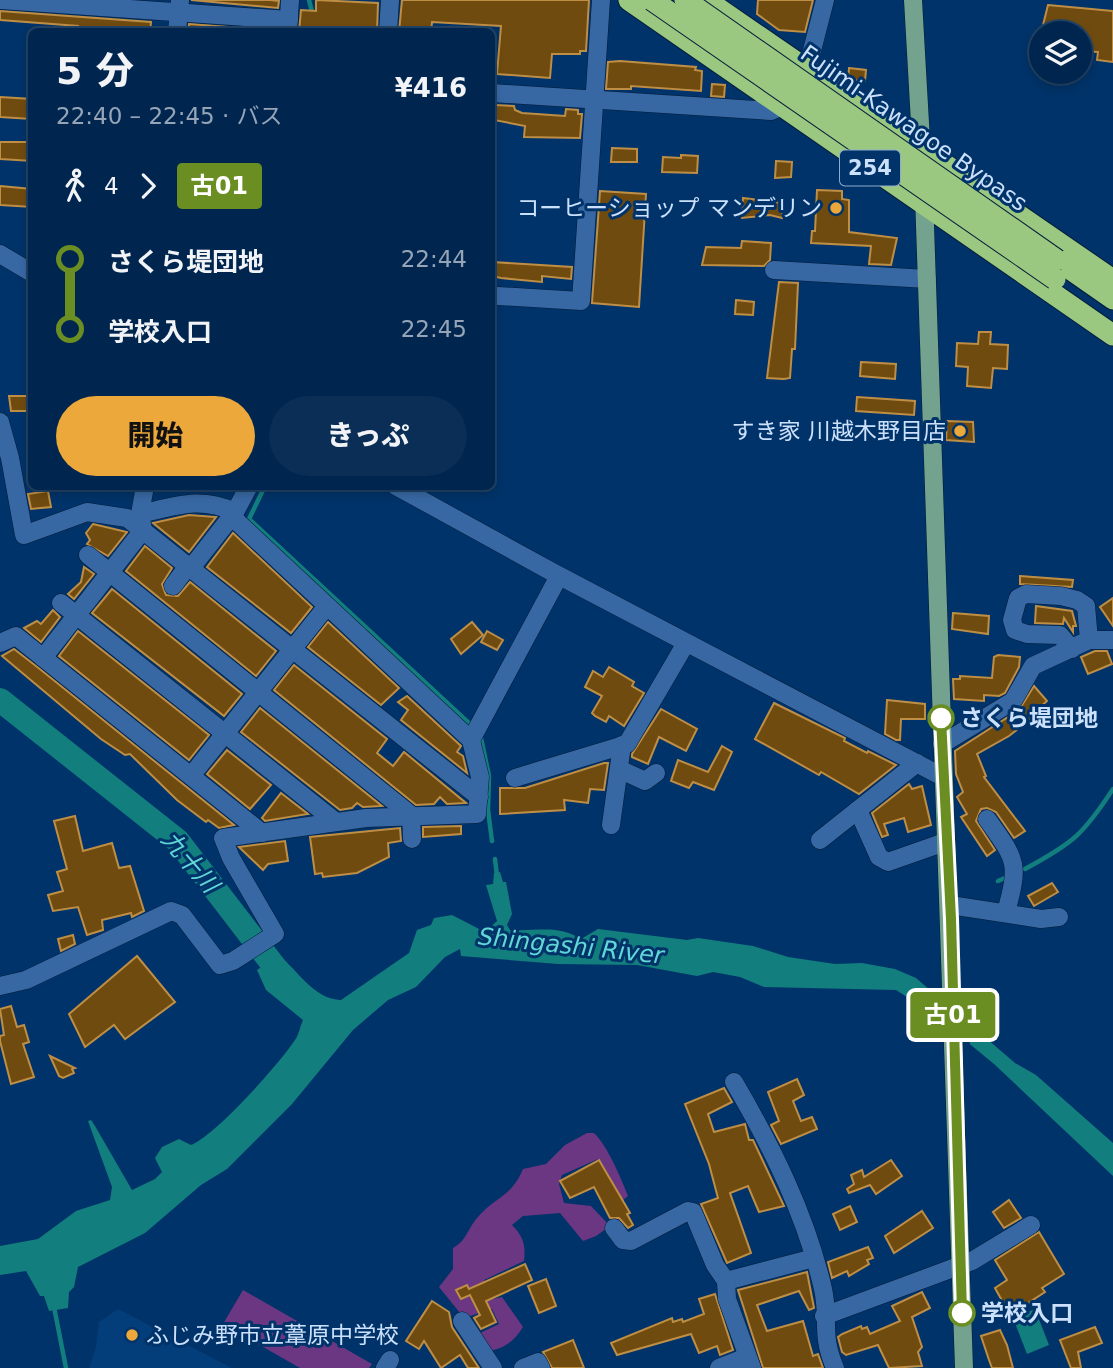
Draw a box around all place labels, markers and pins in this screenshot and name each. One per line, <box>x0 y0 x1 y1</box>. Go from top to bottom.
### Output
place label: コーヒーショップ マンデリン <box>516 195 822 221</box>
marker: コーヒーショップ マンデリン <box>828 200 844 216</box>
place label: すき家 川越木野目店 <box>732 418 946 444</box>
marker: すき家 川越木野目店 <box>952 423 968 439</box>
marker: さくら堤団地 <box>928 705 954 731</box>
place label: さくら堤団地 <box>960 705 1098 731</box>
marker: 学校入口 <box>949 1300 975 1326</box>
place label: 学校入口 <box>981 1300 1073 1326</box>
place label: ふじみ野市立葦原中学校 <box>146 1322 399 1348</box>
marker: ふじみ野市立葦原中学校 <box>124 1327 140 1343</box>

